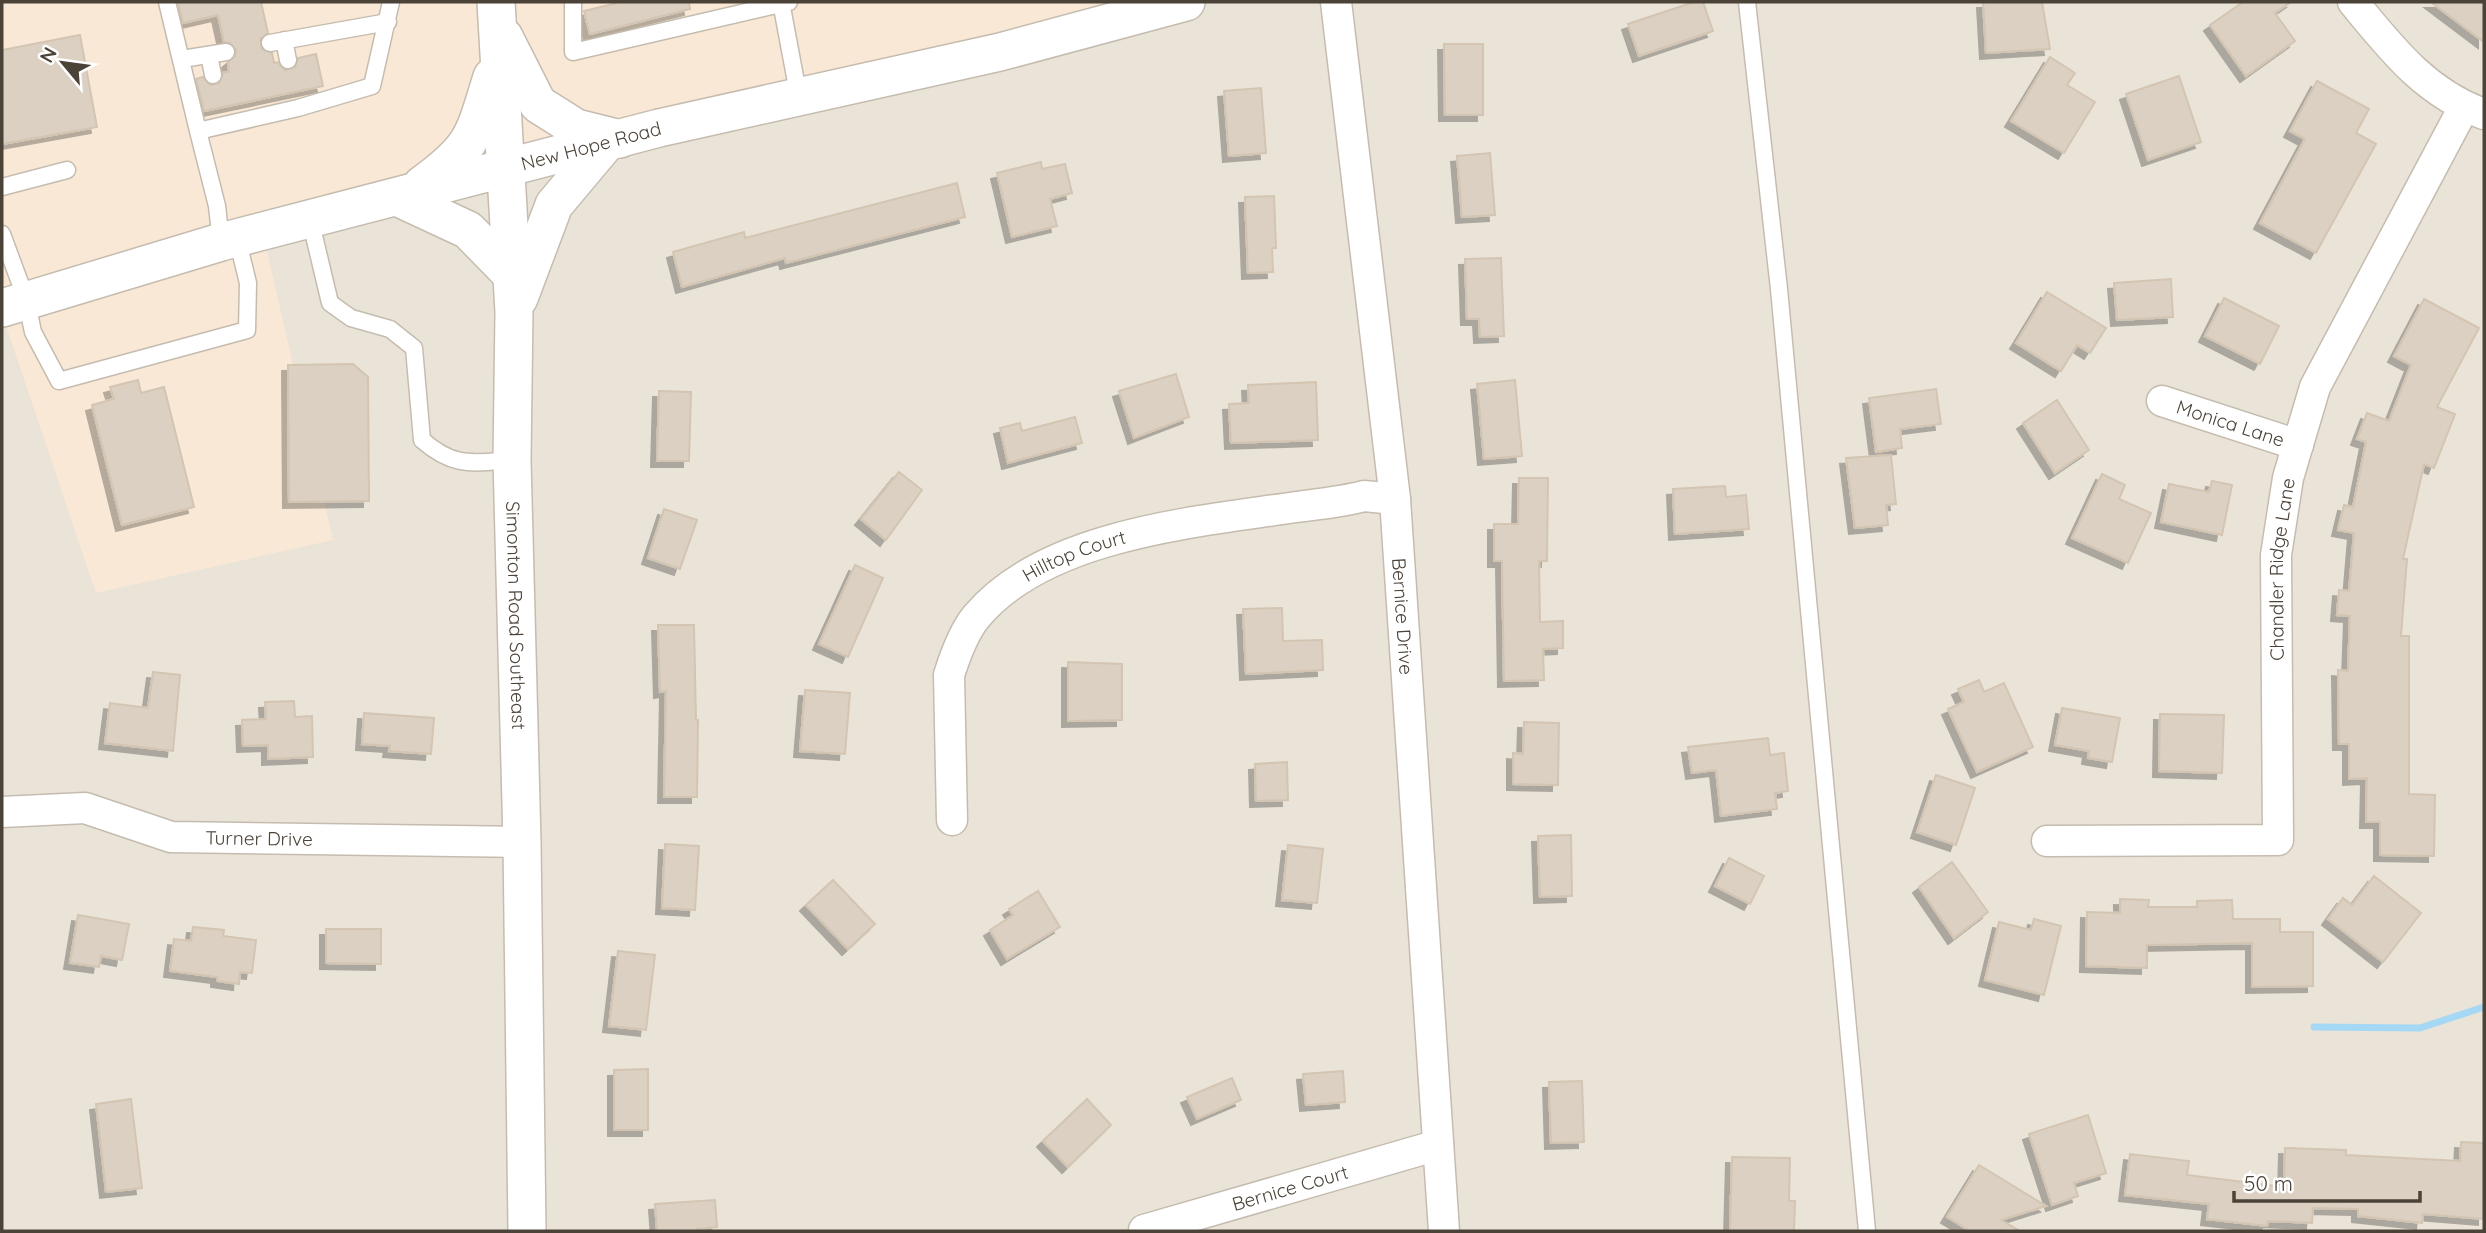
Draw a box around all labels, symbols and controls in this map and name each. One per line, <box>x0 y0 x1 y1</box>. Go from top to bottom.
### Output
north arrow <box>28 28 98 98</box>
text: N <box>34 43 62 67</box>
street label: New Hope Road <box>518 116 664 175</box>
street label: Monica Lane <box>2173 394 2288 452</box>
street label: Chandler Ridge Lane <box>2263 476 2300 661</box>
street label: Simonton Road Southeast <box>501 501 531 730</box>
street label: Hilltop Court <box>1018 525 1128 587</box>
street label: Bernice Drive <box>1387 557 1419 675</box>
street label: Turner Drive <box>205 825 313 851</box>
street label: Bernice Court <box>1229 1160 1351 1216</box>
scale bar <box>2234 1160 2420 1204</box>
text: 50 m <box>2244 1170 2293 1196</box>

